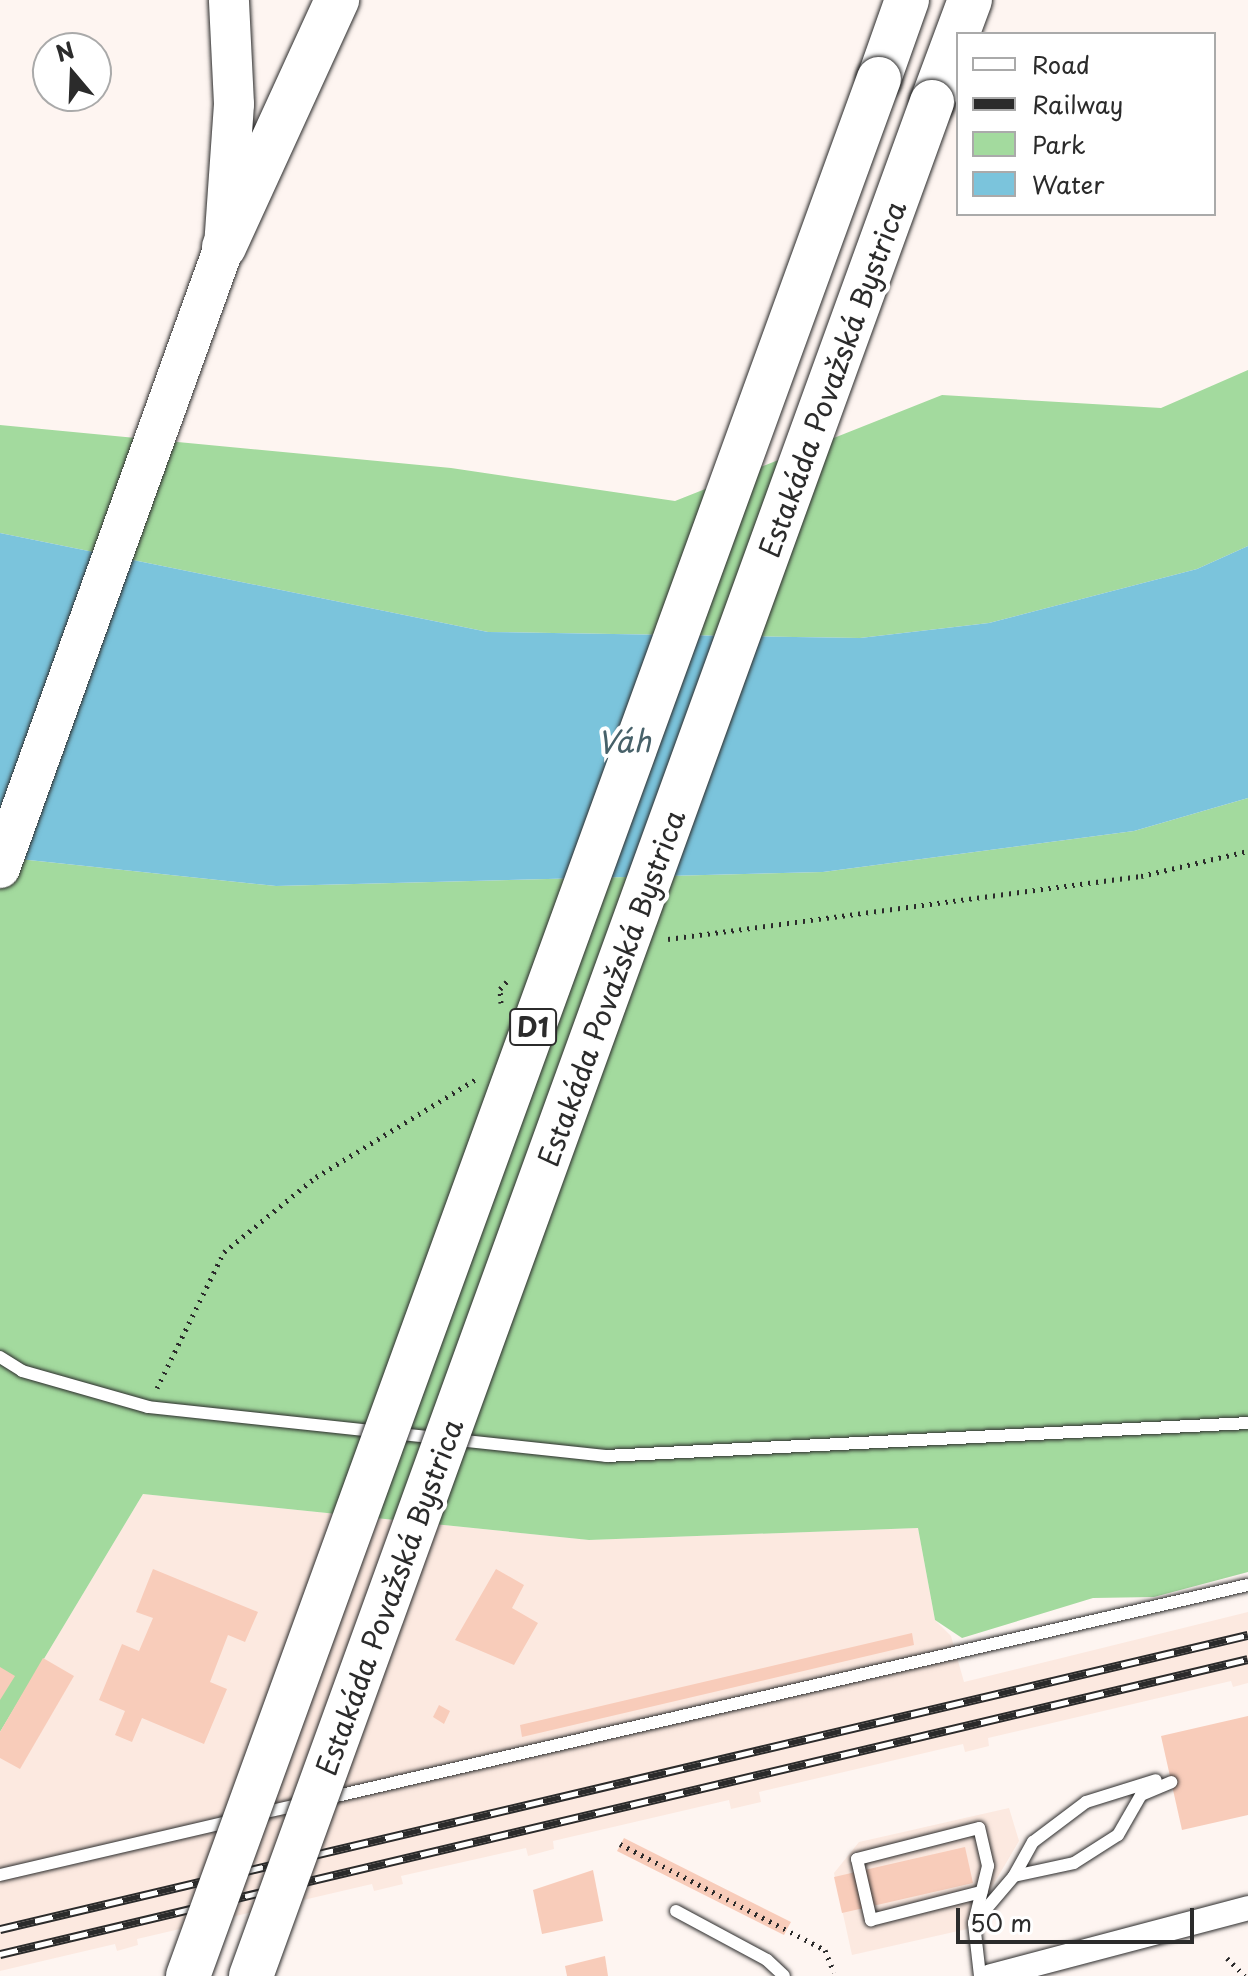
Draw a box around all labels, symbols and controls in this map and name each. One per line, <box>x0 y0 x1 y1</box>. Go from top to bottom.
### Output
north arrow <box>32 32 112 112</box>
text: N <box>51 32 78 69</box>
legend <box>956 32 1216 216</box>
text: Road <box>1032 46 1090 82</box>
text: Railway <box>1032 86 1123 122</box>
text: Park <box>1032 126 1086 162</box>
text: Water <box>1032 166 1104 202</box>
street label: Estakáda Považská Bystrica <box>752 196 912 562</box>
water label: Váh <box>597 722 651 760</box>
street label: Estakáda Považská Bystrica <box>531 805 691 1171</box>
road number: D1 <box>509 1005 557 1049</box>
street label: Estakáda Považská Bystrica <box>309 1414 469 1780</box>
scale bar <box>960 1892 1198 1942</box>
text: 50 m <box>970 1904 1032 1940</box>

